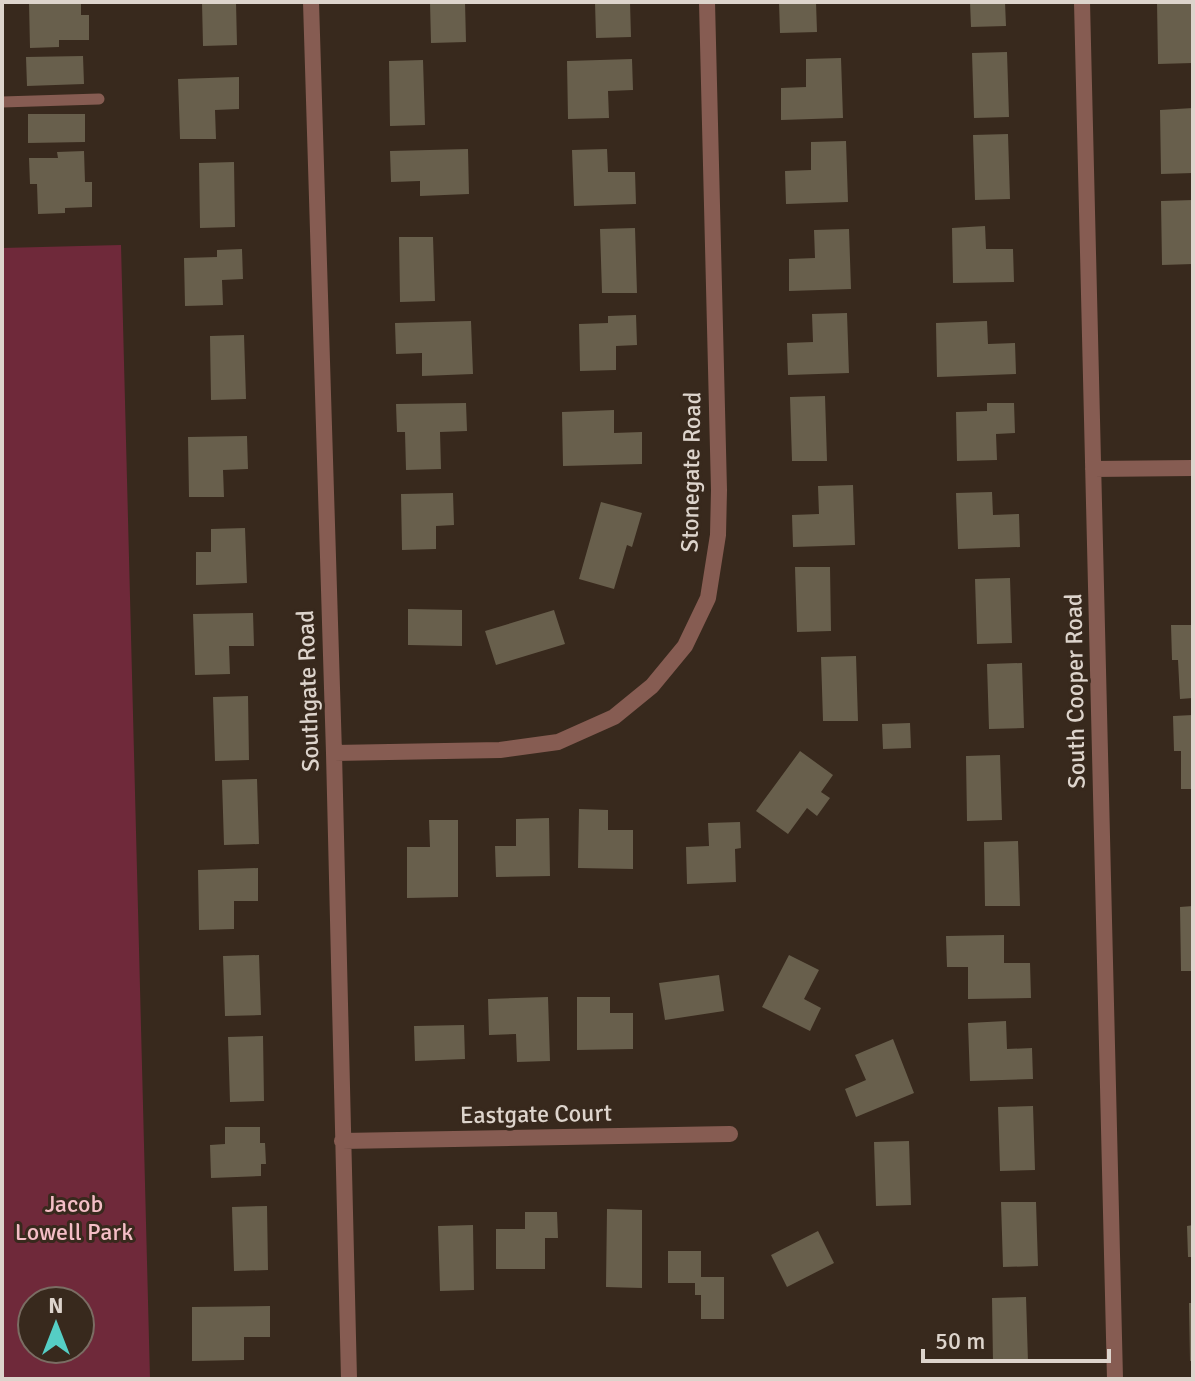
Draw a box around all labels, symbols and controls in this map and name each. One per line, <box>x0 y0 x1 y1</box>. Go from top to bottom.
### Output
street label: Stonegate Road <box>675 391 707 553</box>
street label: South Cooper Road <box>1058 593 1092 789</box>
street label: Southgate Road <box>290 610 326 772</box>
street label: Eastgate Court <box>460 1098 612 1130</box>
park label: Jacob Lowell Park <box>15 1189 133 1247</box>
north arrow <box>16 1285 96 1365</box>
text: N <box>48 1292 64 1319</box>
scale bar <box>923 1313 1109 1363</box>
text: 50 m <box>935 1326 985 1356</box>

